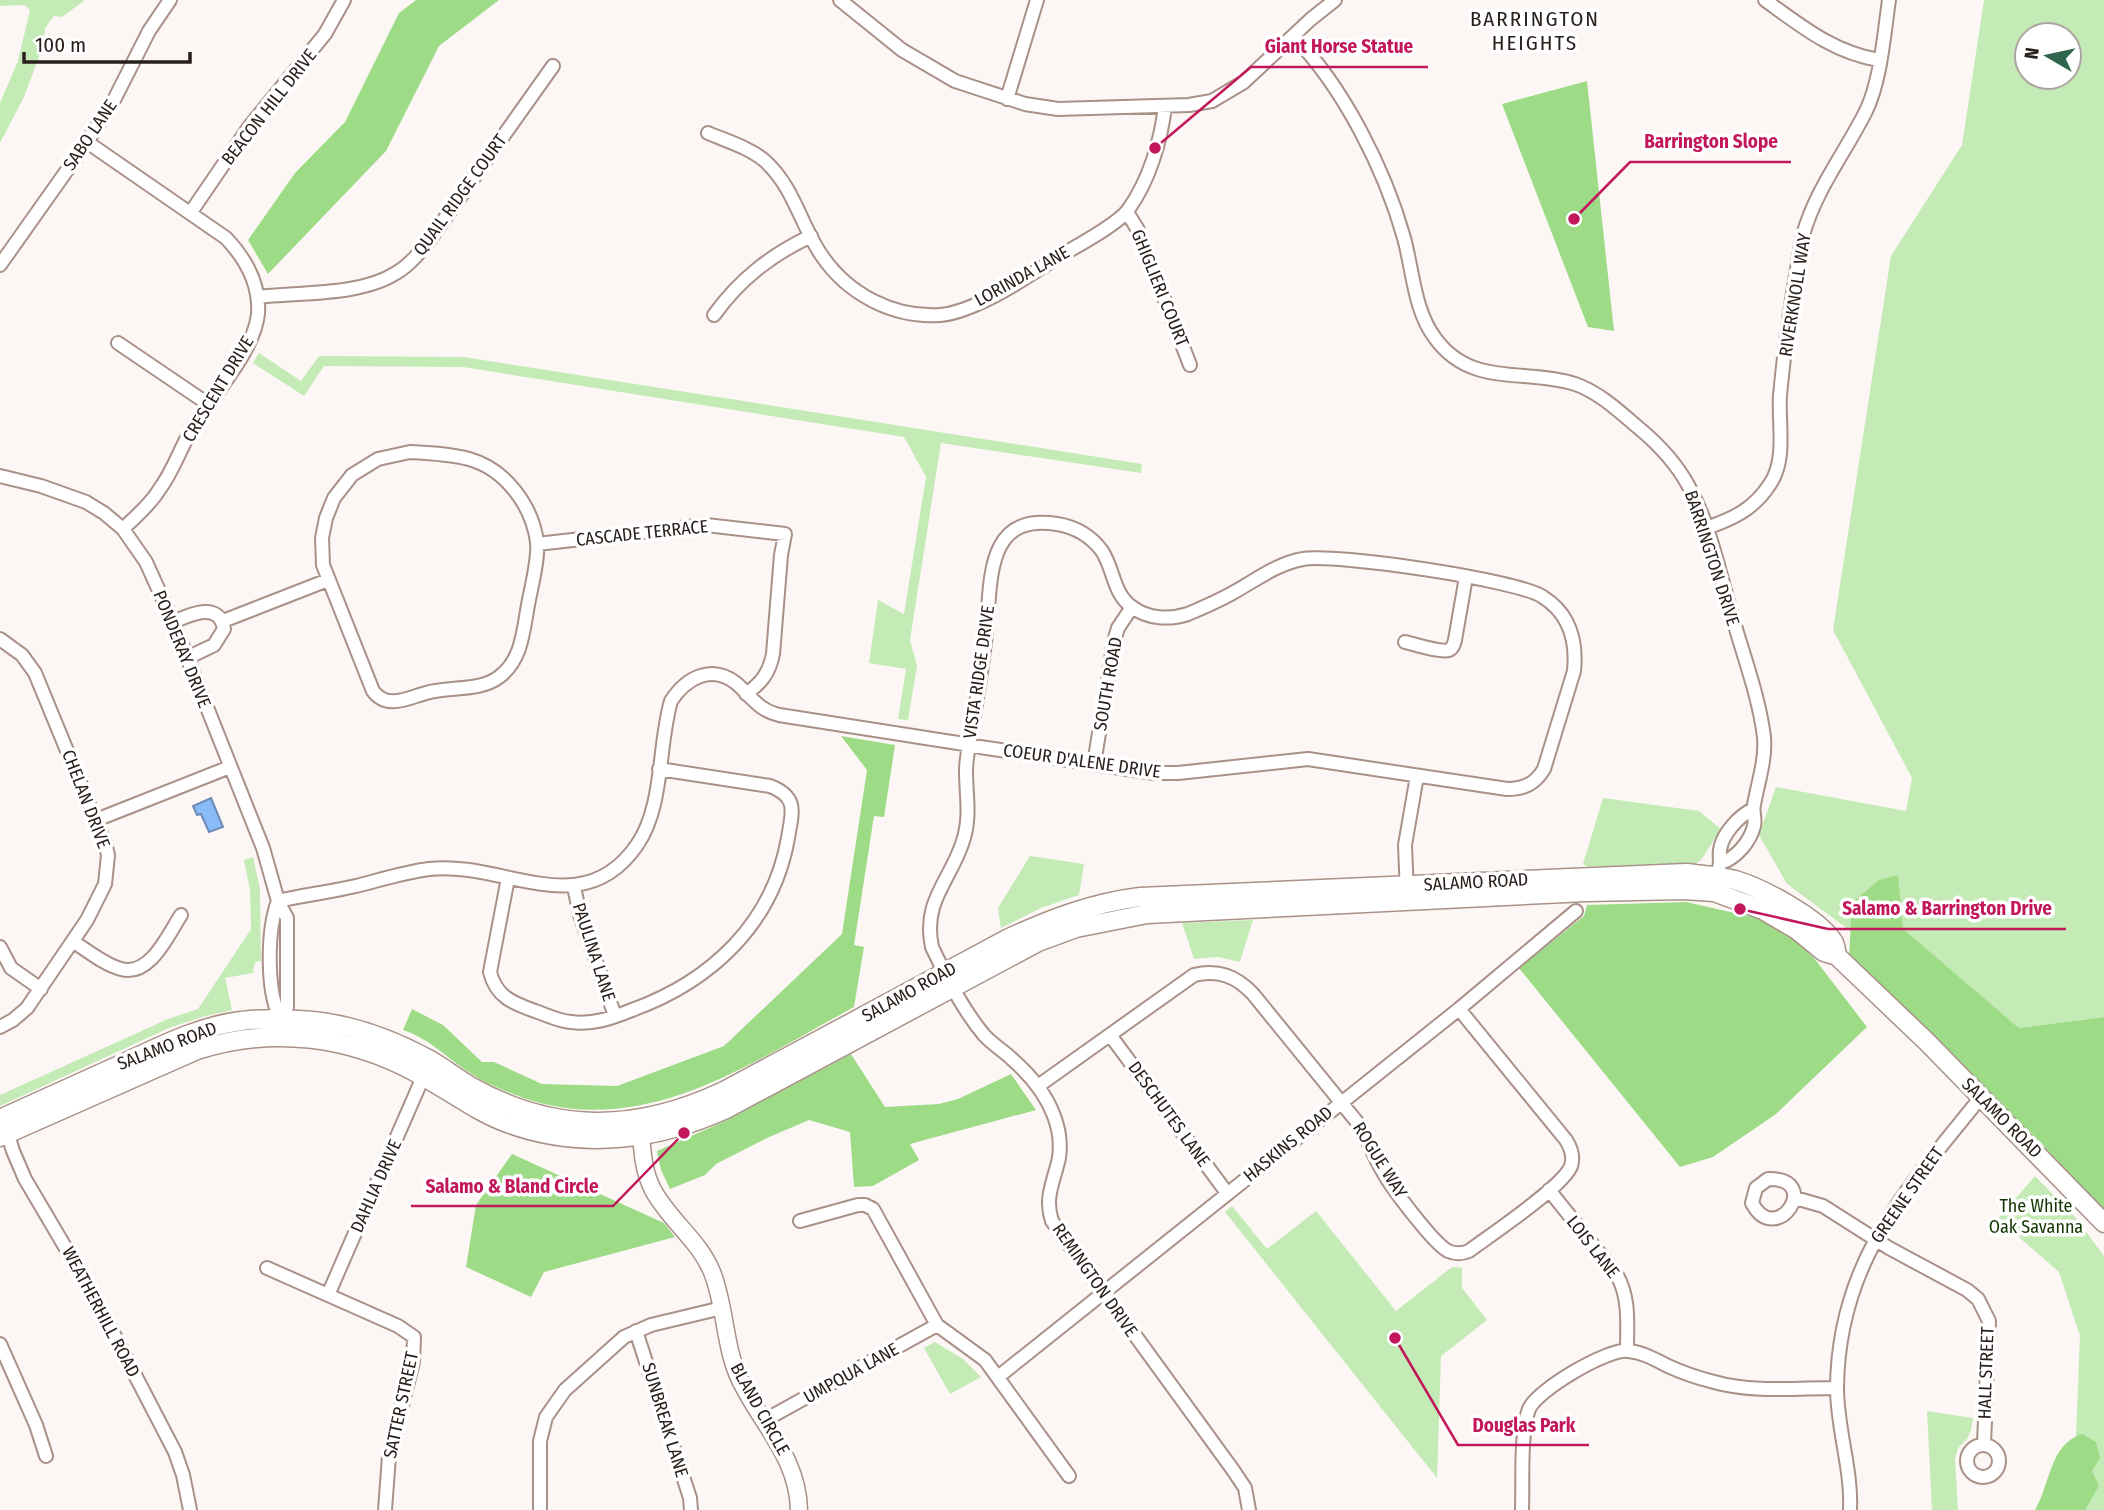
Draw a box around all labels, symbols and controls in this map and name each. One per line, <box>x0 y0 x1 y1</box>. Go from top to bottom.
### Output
district label: BARRINGTON HEIGHTS <box>1470 6 1600 56</box>
scale bar <box>24 21 191 65</box>
north arrow <box>2013 21 2083 91</box>
callout: Giant Horse Statue <box>1251 27 1428 67</box>
text: 100 m <box>35 32 86 58</box>
text: Giant Horse Statue <box>1265 35 1414 58</box>
street label: BEACON HILL DRIVE <box>217 45 321 169</box>
text: N <box>2019 46 2044 61</box>
street label: SABO LANE <box>58 95 122 175</box>
callout: Barrington Slope <box>1630 122 1791 162</box>
street label: QUAIL RIDGE COURT <box>409 130 512 260</box>
text: Barrington Slope <box>1644 130 1778 153</box>
street label: GHIGLIERI COURT <box>1126 226 1194 350</box>
street label: RIVERKNOLL WAY <box>1774 232 1816 358</box>
street label: LORINDA LANE <box>971 241 1073 311</box>
street label: CRESCENT DRIVE <box>178 332 258 446</box>
street label: BARRINGTON DRIVE <box>1680 487 1744 629</box>
street label: CASCADE TERRACE <box>575 515 709 551</box>
street label: PONDERAY DRIVE <box>148 587 216 711</box>
street label: VISTA RIDGE DRIVE <box>959 604 999 740</box>
street label: SOUTH ROAD <box>1089 635 1127 733</box>
street label: COEUR D'ALENE DRIVE <box>1002 739 1162 783</box>
street label: CHELAN DRIVE <box>57 747 115 851</box>
street label: SALAMO ROAD <box>1423 868 1529 896</box>
callout: Salamo & Barrington Drive <box>1828 889 2066 929</box>
text: Salamo & Barrington Drive <box>1842 897 2052 920</box>
street label: PAULINA LANE <box>568 900 620 1004</box>
street label: SALAMO ROAD <box>858 957 960 1027</box>
street label: SALAMO ROAD <box>114 1017 220 1075</box>
street label: DESCHUTES LANE <box>1123 1057 1215 1171</box>
street label: SALAMO ROAD <box>1957 1073 2047 1163</box>
street label: HASKINS ROAD <box>1239 1101 1337 1187</box>
street label: ROGUE WAY <box>1348 1118 1412 1202</box>
street label: DAHLIA DRIVE <box>346 1136 406 1236</box>
street label: GREENE STREET <box>1866 1142 1949 1247</box>
callout: Salamo & Bland Circle <box>411 1166 613 1206</box>
text: Salamo & Bland Circle <box>425 1175 599 1198</box>
park label: The White Oak Savanna <box>1989 1195 2083 1238</box>
street label: LOIS LANE <box>1562 1211 1624 1283</box>
street label: REMINGTON DRIVE <box>1048 1219 1142 1341</box>
street label: WEATHERHILL ROAD <box>57 1243 145 1381</box>
street label: HALL STREET <box>1973 1326 1999 1420</box>
street label: UMPQUA LANE <box>800 1338 902 1408</box>
street label: SATTER STREET <box>379 1349 423 1460</box>
street label: BLAND CIRCLE <box>726 1359 794 1459</box>
street label: SUNBREAK LANE <box>637 1360 693 1480</box>
callout: Douglas Park <box>1458 1405 1589 1445</box>
text: Douglas Park <box>1473 1414 1576 1437</box>

